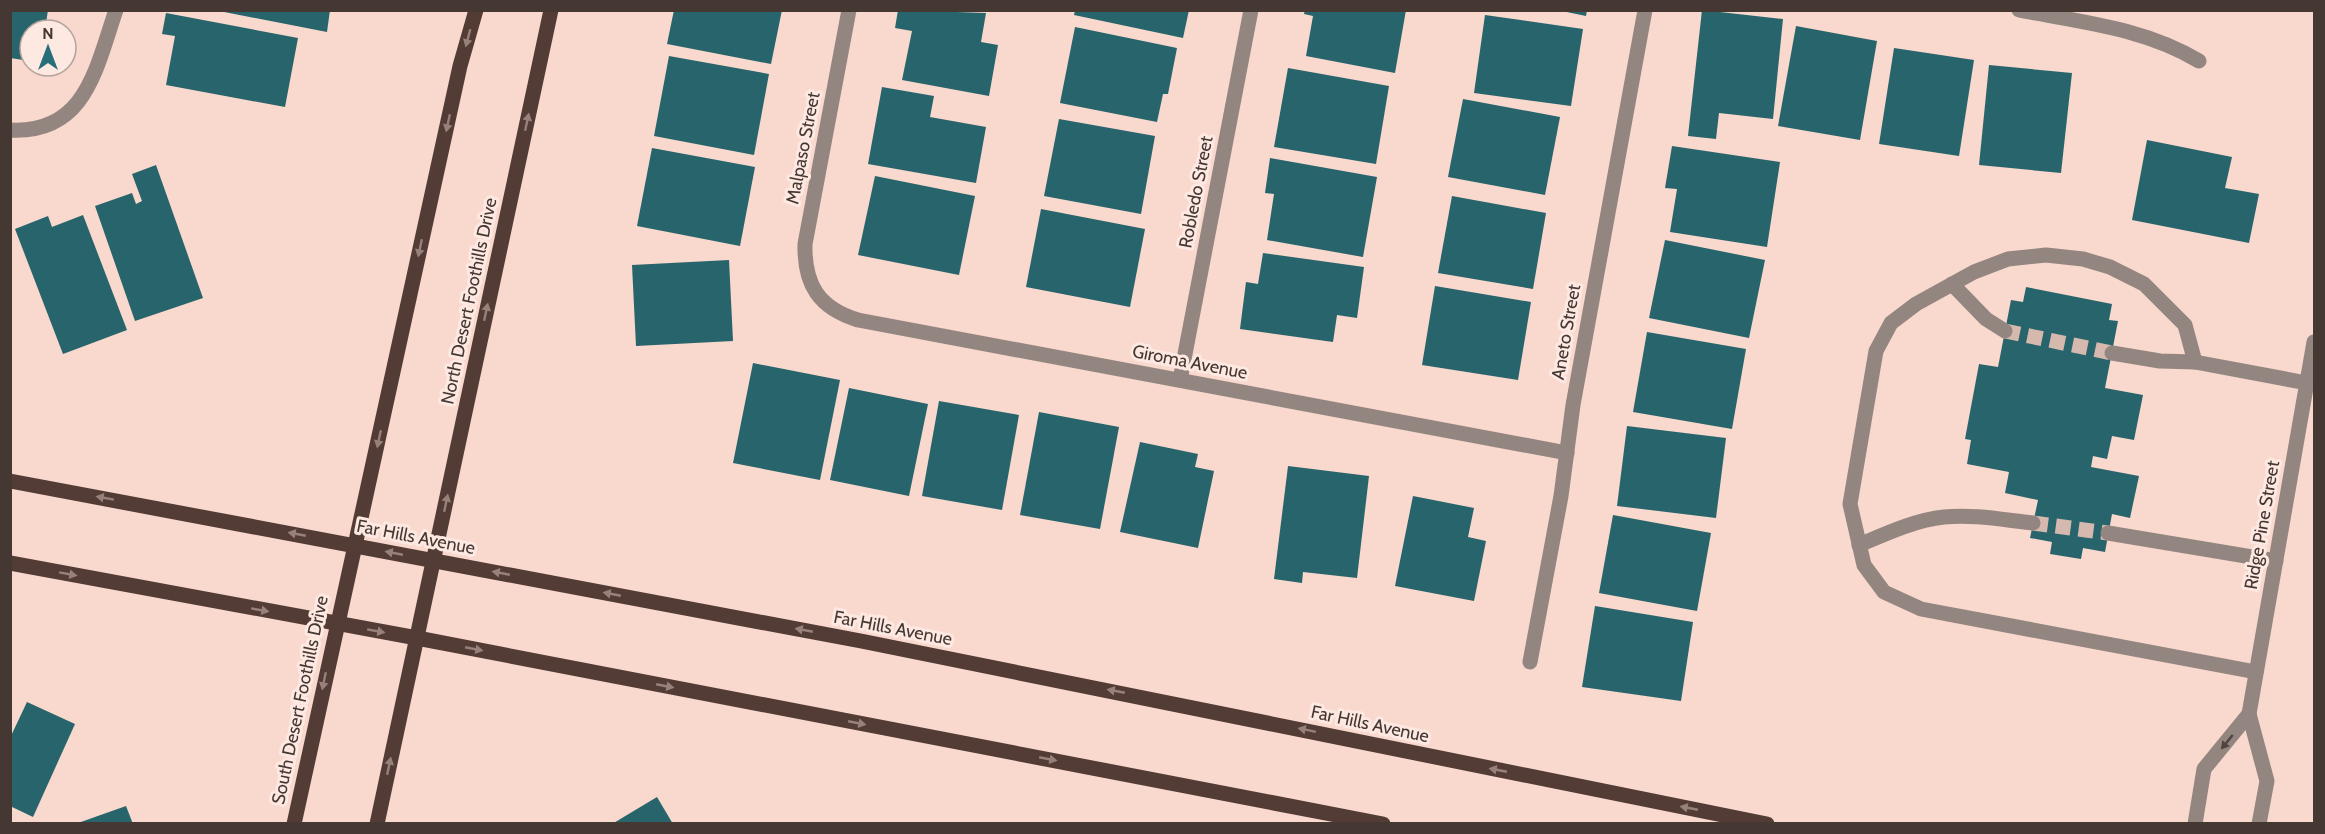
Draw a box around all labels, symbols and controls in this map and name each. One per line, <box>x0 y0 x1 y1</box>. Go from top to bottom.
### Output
north arrow <box>18 18 78 78</box>
text: N <box>42 24 54 43</box>
one-way arrow <box>463 29 472 47</box>
street label: Malpaso Street <box>781 90 825 206</box>
one-way arrow <box>523 112 533 131</box>
one-way arrow <box>443 114 452 133</box>
street label: Robledo Street <box>1174 134 1218 250</box>
street label: North Desert Foothills Drive <box>436 196 502 406</box>
one-way arrow <box>415 239 425 258</box>
street label: Aneto Street <box>1547 283 1585 381</box>
one-way arrow <box>482 303 492 321</box>
street label: Giroma Avenue <box>1131 340 1249 384</box>
one-way arrow <box>374 430 383 449</box>
street label: Ridge Pine Street <box>2240 459 2284 591</box>
one-way arrow <box>96 493 115 502</box>
one-way arrow <box>441 494 451 512</box>
street label: Far Hills Avenue <box>355 515 477 559</box>
one-way arrow <box>287 529 306 538</box>
one-way arrow <box>384 548 403 557</box>
one-way arrow <box>491 568 510 577</box>
one-way arrow <box>59 570 78 579</box>
one-way arrow <box>602 589 621 598</box>
street label: South Desert Foothills Drive <box>267 594 333 806</box>
one-way arrow <box>250 605 269 614</box>
street label: Far Hills Avenue <box>832 606 954 650</box>
one-way arrow <box>794 625 813 634</box>
one-way arrow <box>367 626 386 635</box>
one-way arrow <box>465 645 484 654</box>
one-way arrow <box>319 672 328 691</box>
one-way arrow <box>656 682 675 691</box>
one-way arrow <box>1106 686 1125 695</box>
street label: Far Hills Avenue <box>1309 701 1431 747</box>
one-way arrow <box>848 718 867 727</box>
one-way arrow <box>1297 725 1316 735</box>
one-way arrow <box>2221 734 2233 749</box>
one-way arrow <box>1039 755 1058 764</box>
one-way arrow <box>385 757 394 776</box>
one-way arrow <box>1488 765 1507 774</box>
one-way arrow <box>1679 803 1698 812</box>

